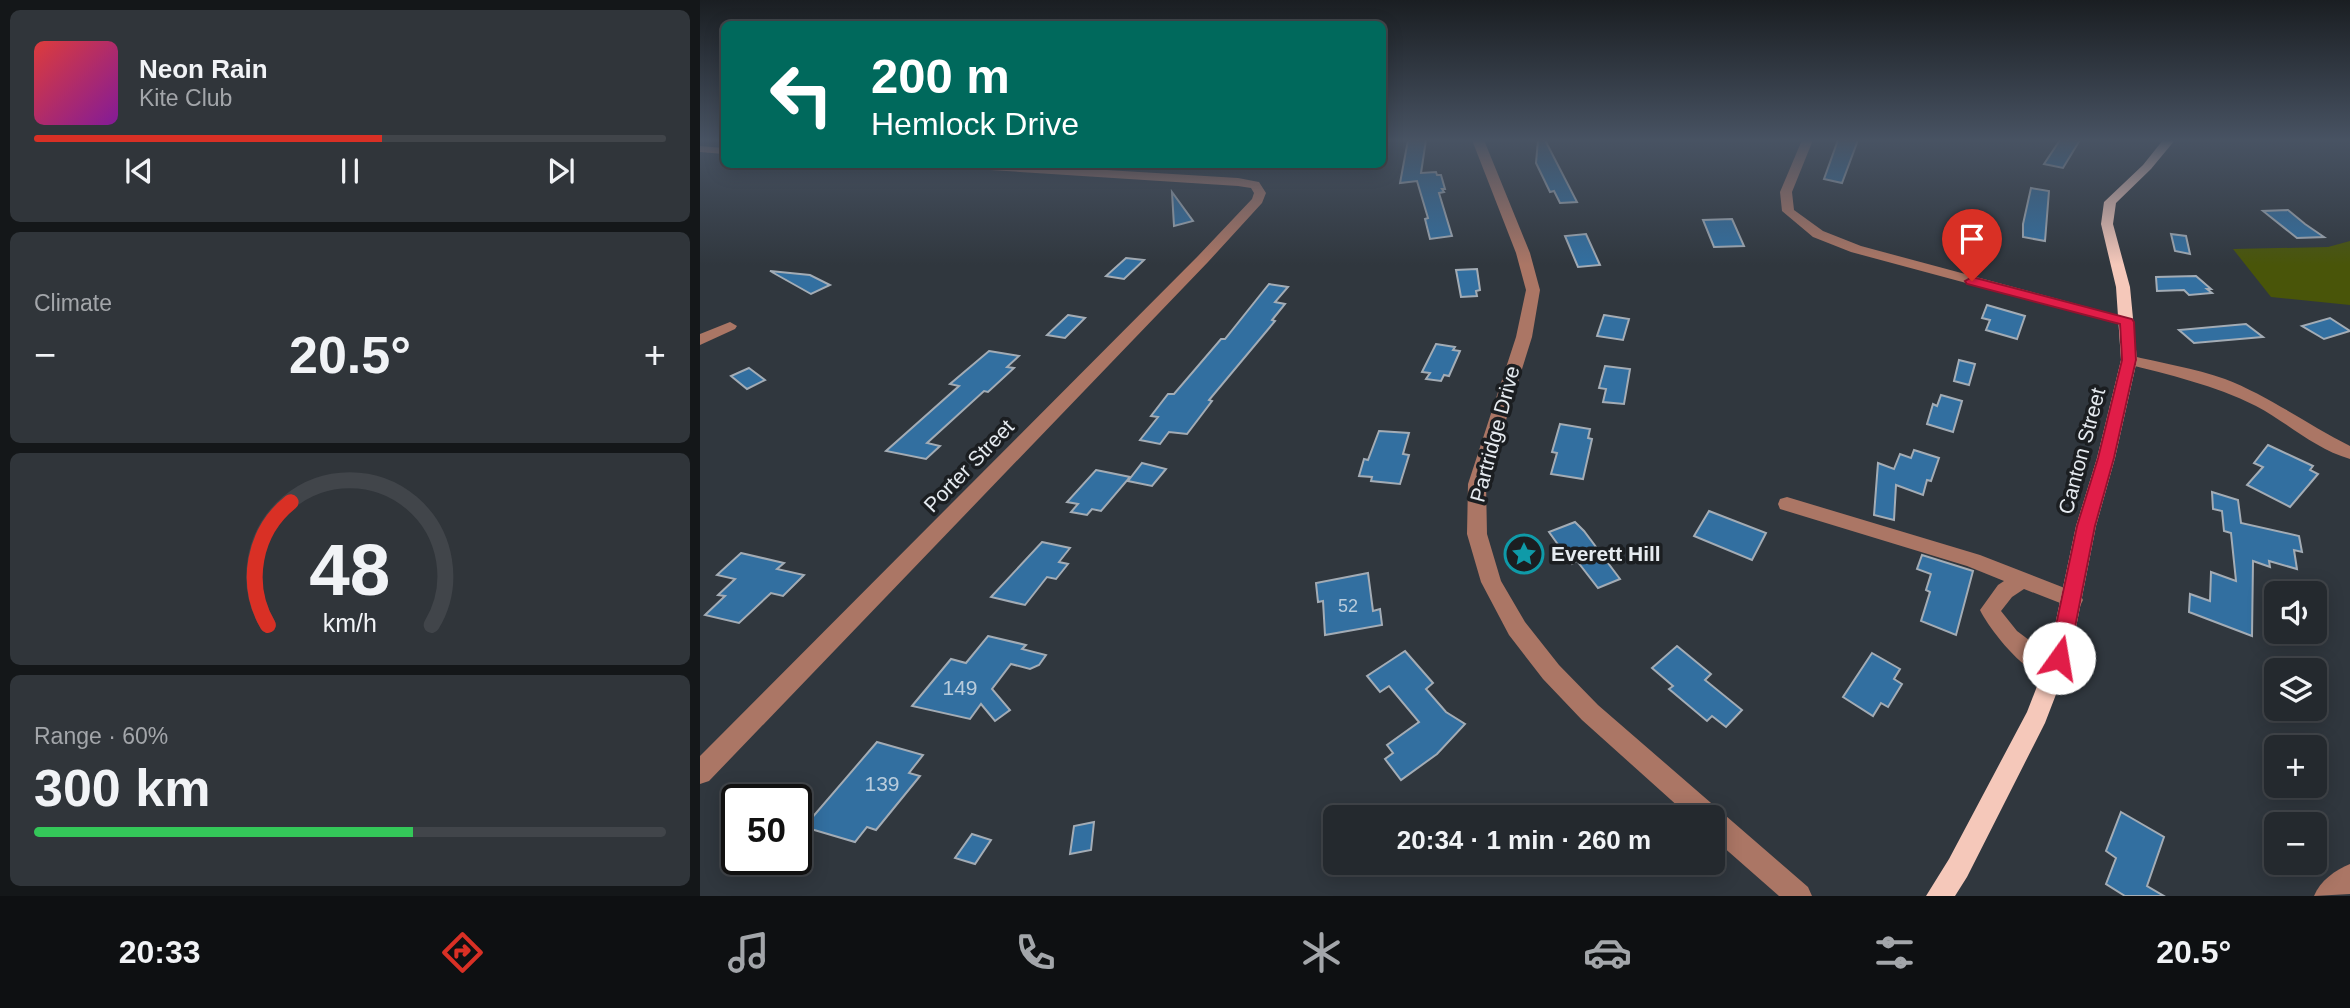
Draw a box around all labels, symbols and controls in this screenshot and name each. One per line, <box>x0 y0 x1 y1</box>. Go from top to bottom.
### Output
icon: left <box>756 49 847 140</box>
text: 200 m <box>871 49 1010 103</box>
text: Neon Rain <box>139 54 268 84</box>
text: Kite Club <box>139 85 232 111</box>
text: Hemlock Drive <box>871 106 1079 142</box>
icon: previous <box>120 152 158 190</box>
icon: pause <box>331 152 369 190</box>
icon: next <box>542 152 580 190</box>
pin <box>1942 209 2002 281</box>
icon: arrive <box>1953 220 1991 258</box>
text: Climate <box>34 290 112 316</box>
text: 20.5° <box>289 326 411 384</box>
text: − <box>34 334 56 376</box>
text: + <box>644 334 666 376</box>
street label: Partridge Drive <box>1465 363 1524 504</box>
street label: Canton Street <box>2054 385 2109 516</box>
street label: Porter Street <box>919 415 1018 516</box>
text: 48 <box>310 529 390 610</box>
place icon: Everett Hill <box>1503 533 1545 575</box>
place label: Everett Hill <box>1551 542 1661 565</box>
map controls <box>2264 581 2327 875</box>
button: sound <box>2264 581 2327 644</box>
house number: 52 <box>1338 596 1358 616</box>
text: km/h <box>323 609 377 637</box>
position arrow <box>2022 621 2096 695</box>
button: layers <box>2264 658 2327 721</box>
house number: 149 <box>942 676 978 699</box>
text: Range · 60% <box>34 723 168 749</box>
button: + <box>2264 735 2327 798</box>
text: 300 km <box>34 759 210 817</box>
house number: 139 <box>864 772 900 795</box>
speed limit sign: 50 <box>721 784 812 875</box>
button: − <box>2264 812 2327 875</box>
text: 20:34 · 1 min · 260 m <box>1397 825 1651 855</box>
icon: directions <box>438 928 487 977</box>
icon: music <box>724 928 773 977</box>
icon: phone <box>1011 928 1060 977</box>
icon: climate <box>1297 928 1346 977</box>
icon: car <box>1583 928 1632 977</box>
icon: filters <box>1870 928 1919 977</box>
text: 20:33 <box>119 934 201 970</box>
text: 20.5° <box>2156 934 2231 970</box>

